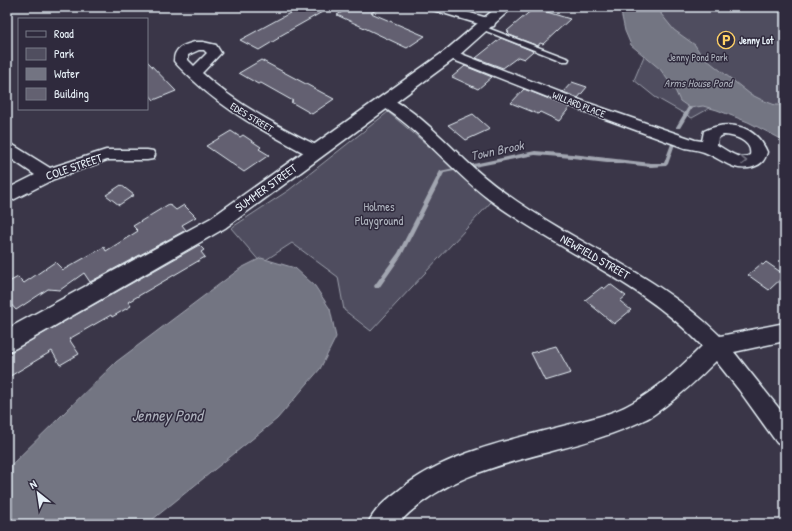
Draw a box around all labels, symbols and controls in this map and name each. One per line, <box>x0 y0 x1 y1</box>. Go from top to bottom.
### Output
legend <box>18 18 148 110</box>
text: Road <box>54 25 74 42</box>
parking icon: Jenny Lot <box>716 30 736 50</box>
place label: Jenny Lot <box>739 34 774 48</box>
text: Park <box>54 45 74 62</box>
park label: Jenny Pond Park <box>668 51 728 64</box>
text: Water <box>54 65 80 82</box>
water label: Arms House Pond <box>664 76 734 90</box>
text: Building <box>54 85 89 102</box>
street label: WILLARD PLACE <box>550 88 608 121</box>
street label: EDES STREET <box>228 100 276 135</box>
water label: Town Brook <box>469 135 527 164</box>
street label: COLE STREET <box>43 149 105 184</box>
one-way arrow <box>741 157 747 165</box>
street label: SUMMER STREET <box>231 159 300 216</box>
park label: Holmes Playground <box>355 198 404 229</box>
street label: NEWFIELD STREET <box>557 230 633 283</box>
water label: Jenney Pond <box>131 404 205 426</box>
north arrow <box>18 473 58 513</box>
text: N <box>27 477 39 492</box>

